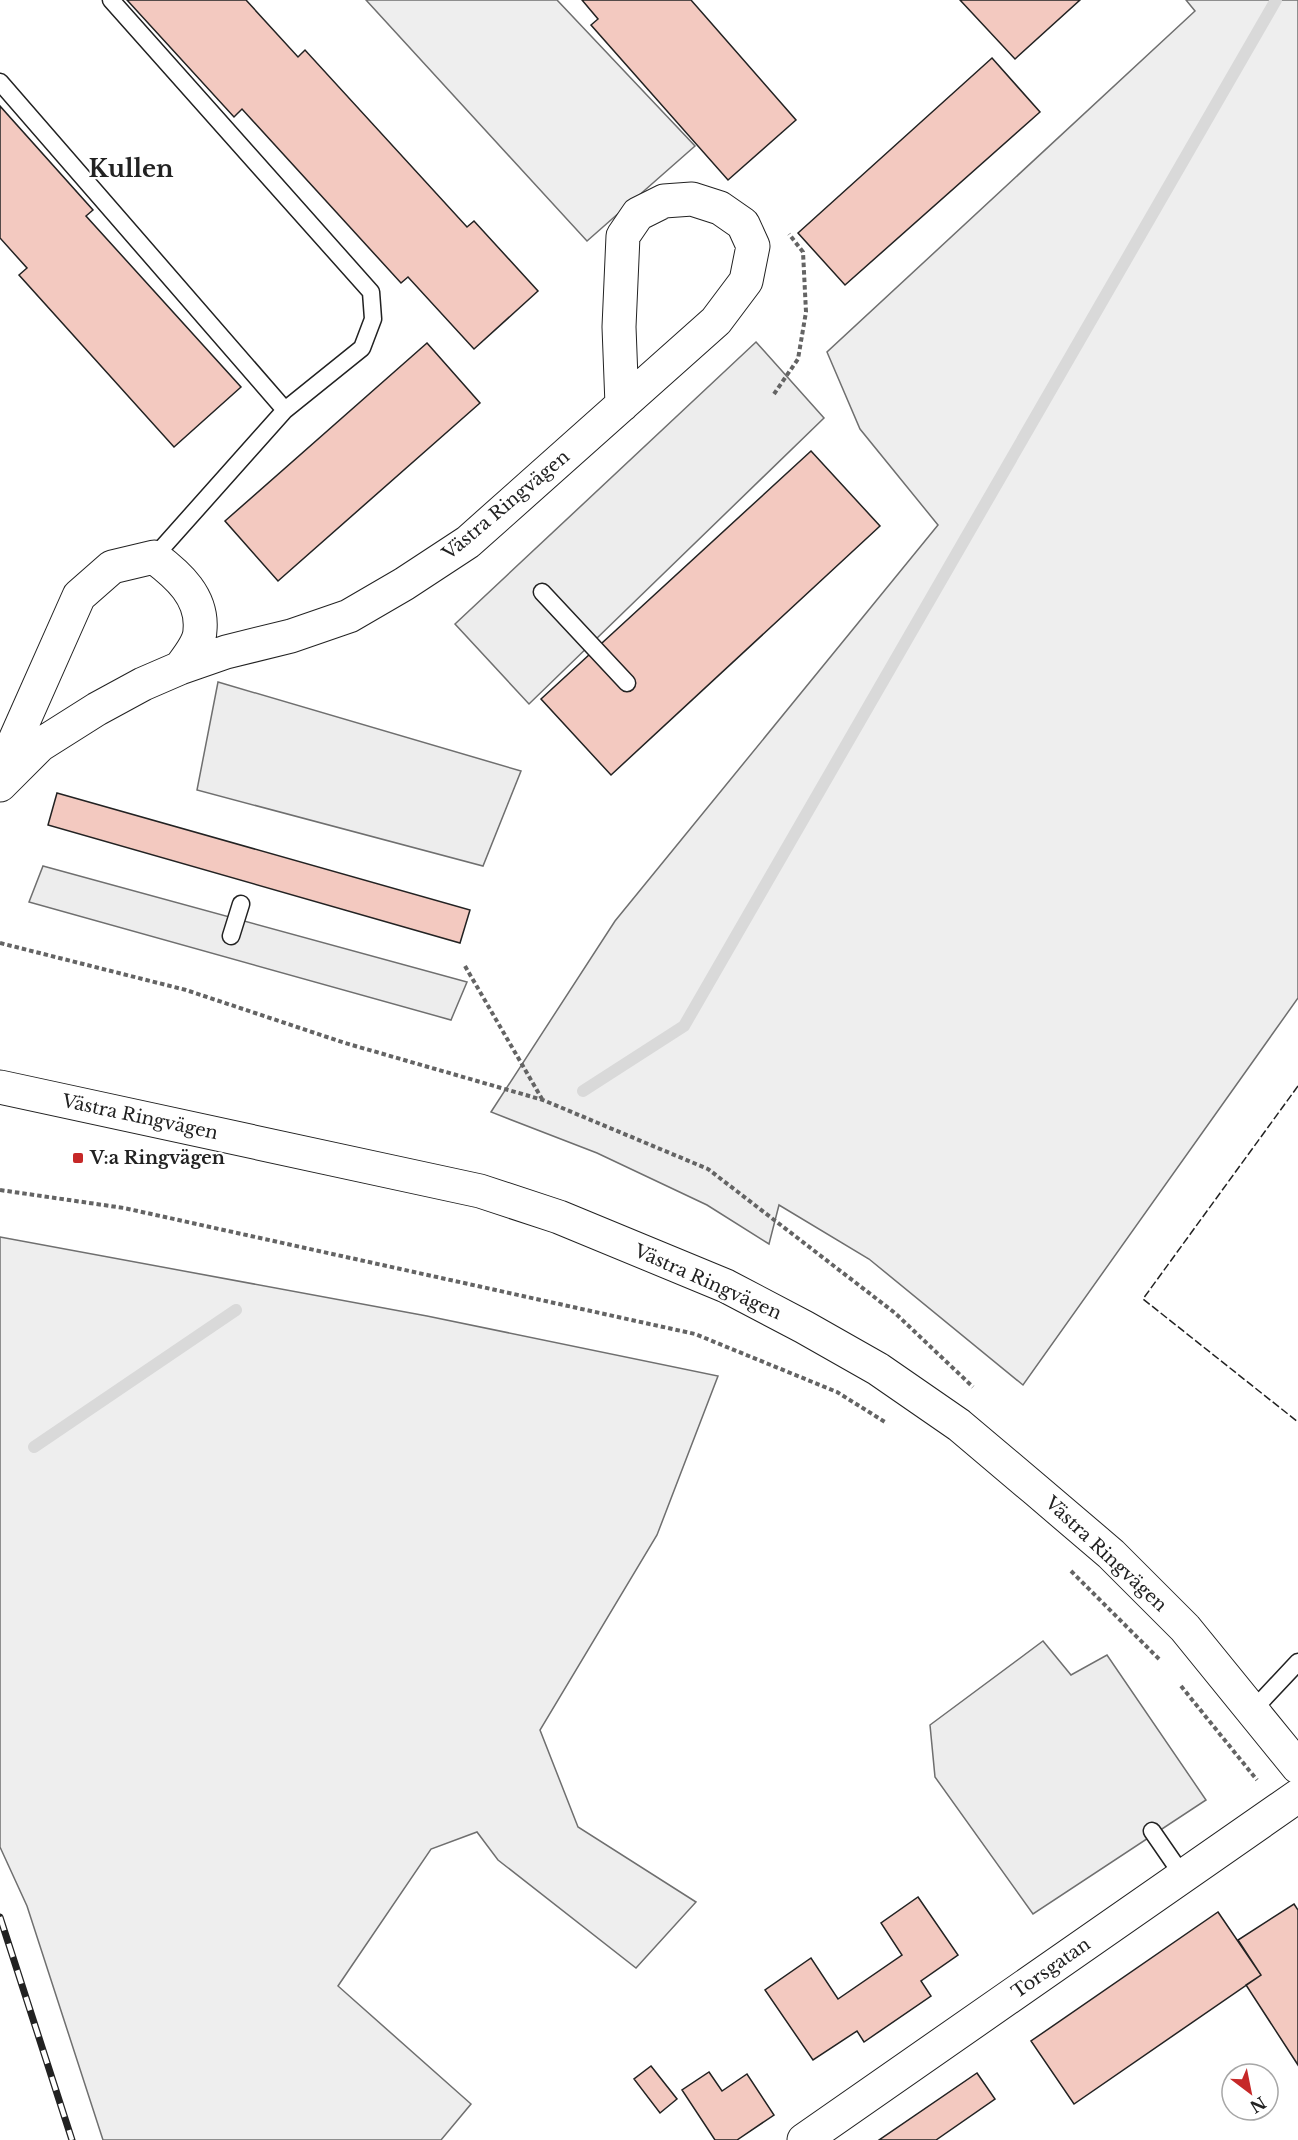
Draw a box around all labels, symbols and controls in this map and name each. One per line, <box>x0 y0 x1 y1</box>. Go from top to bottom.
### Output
district label: Kullen <box>88 154 174 183</box>
street label: Västra Ringvägen <box>437 446 574 565</box>
street label: Västra Ringvägen <box>59 1090 220 1144</box>
place label: V:a Ringvägen <box>89 1147 225 1169</box>
marker: V:a Ringvägen <box>71 1151 85 1165</box>
street label: Västra Ringvägen <box>630 1239 785 1324</box>
street label: Västra Ringvägen <box>1040 1491 1172 1616</box>
street label: Torsgatan <box>1007 1933 1095 2003</box>
north arrow <box>1220 2062 1280 2122</box>
text: N <box>1246 2092 1270 2117</box>

